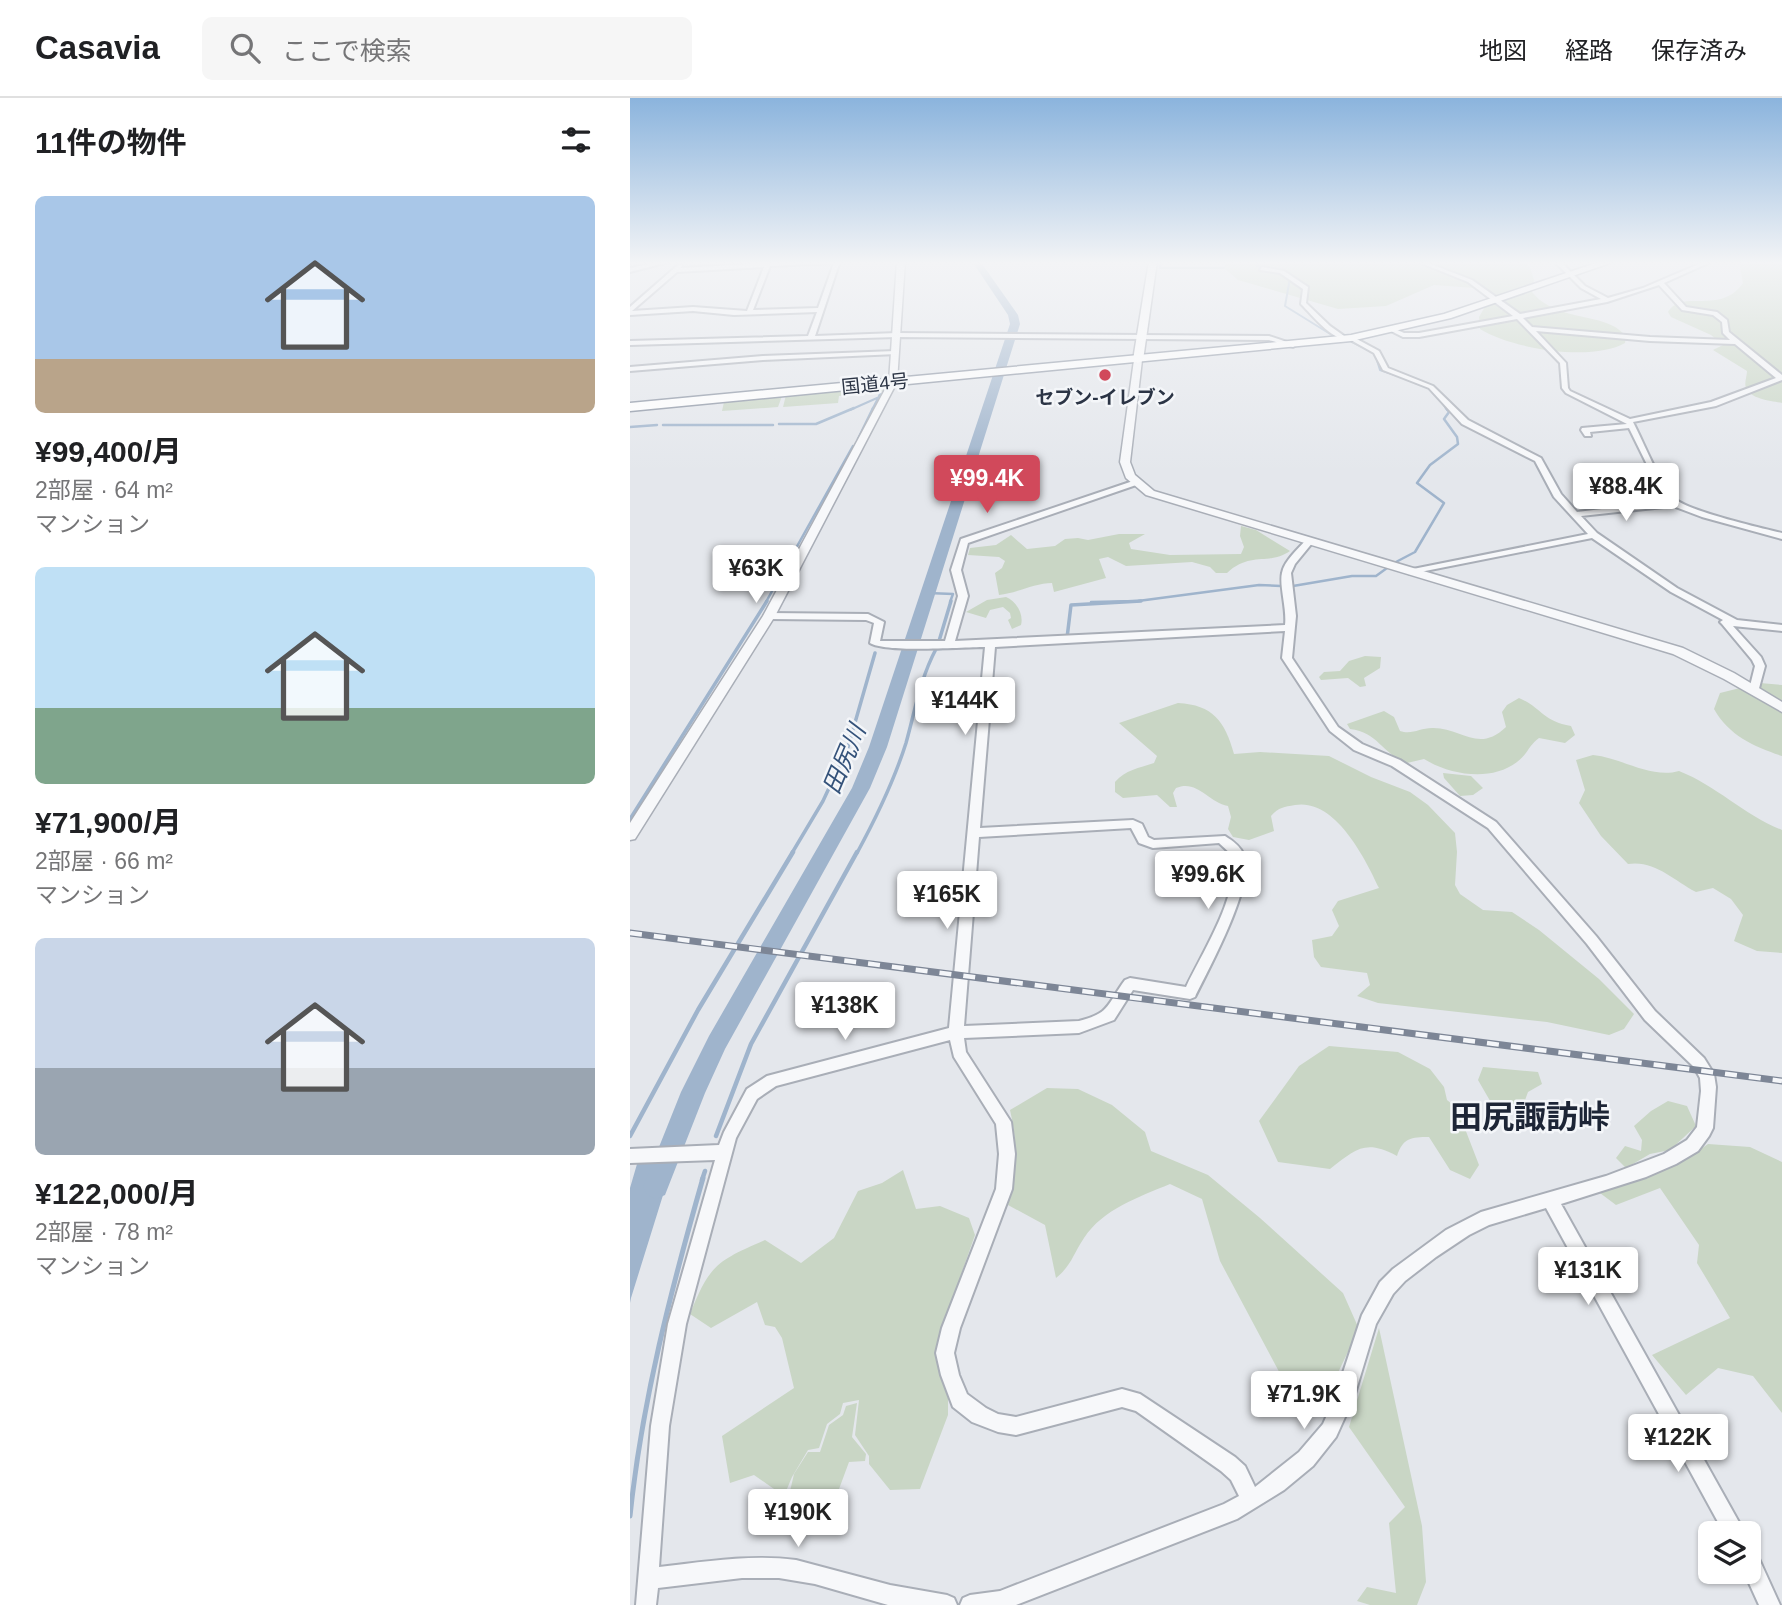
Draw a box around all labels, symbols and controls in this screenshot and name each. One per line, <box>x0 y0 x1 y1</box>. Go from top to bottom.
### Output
search box <box>202 17 692 80</box>
text: Casavia <box>35 29 160 66</box>
icon: search <box>226 29 264 67</box>
text: ここで検索 <box>282 36 412 66</box>
text: 地図 <box>1479 37 1527 64</box>
text: 経路 <box>1565 37 1613 64</box>
text: 保存済み <box>1651 37 1747 64</box>
icon: filters <box>557 121 595 159</box>
text: 11件の物件 <box>35 126 187 159</box>
icon: home <box>252 242 378 368</box>
marker: セブン-イレブン <box>1097 367 1113 383</box>
street label: 国道4号 <box>840 370 910 398</box>
place label: セブン-イレブン <box>1035 387 1175 408</box>
text: ¥99,400/月 <box>35 435 182 468</box>
pin: ¥99.4K <box>930 456 1044 515</box>
pin: ¥88.4K <box>1569 464 1683 523</box>
text: ¥99.4K <box>950 465 1024 491</box>
text: ¥88.4K <box>1589 473 1663 499</box>
text: 2部屋 · 64 m² <box>35 477 173 503</box>
text: マンション <box>35 511 150 537</box>
pin: ¥63K <box>715 546 797 605</box>
text: ¥63K <box>729 555 783 581</box>
icon: home <box>252 613 378 739</box>
pin: ¥144K <box>916 678 1014 737</box>
text: ¥144K <box>931 687 999 713</box>
water label: 田尻川 <box>818 718 872 797</box>
text: ¥71,900/月 <box>35 806 182 839</box>
text: 2部屋 · 66 m² <box>35 848 173 874</box>
pin: ¥99.6K <box>1151 852 1265 911</box>
text: ¥99.6K <box>1171 861 1245 887</box>
pin: ¥165K <box>898 872 996 931</box>
text: ¥165K <box>913 881 981 907</box>
text: マンション <box>35 882 150 908</box>
pin: ¥138K <box>796 982 894 1042</box>
icon: home <box>252 984 378 1110</box>
text: ¥138K <box>811 992 879 1018</box>
district label: 田尻諏訪峠 <box>1450 1099 1610 1135</box>
text: ¥122,000/月 <box>35 1177 198 1210</box>
text: 2部屋 · 78 m² <box>35 1219 173 1245</box>
pin: ¥131K <box>1539 1248 1637 1307</box>
text: マンション <box>35 1253 150 1279</box>
text: ¥131K <box>1554 1257 1622 1283</box>
pin: ¥71.9K <box>1247 1372 1361 1431</box>
text: ¥71.9K <box>1267 1381 1341 1407</box>
pin: ¥122K <box>1629 1414 1727 1474</box>
text: ¥122K <box>1644 1424 1712 1450</box>
pin: ¥190K <box>749 1490 847 1549</box>
text: ¥190K <box>764 1499 832 1525</box>
map controls <box>1698 1521 1761 1584</box>
button: layers <box>1698 1521 1761 1584</box>

